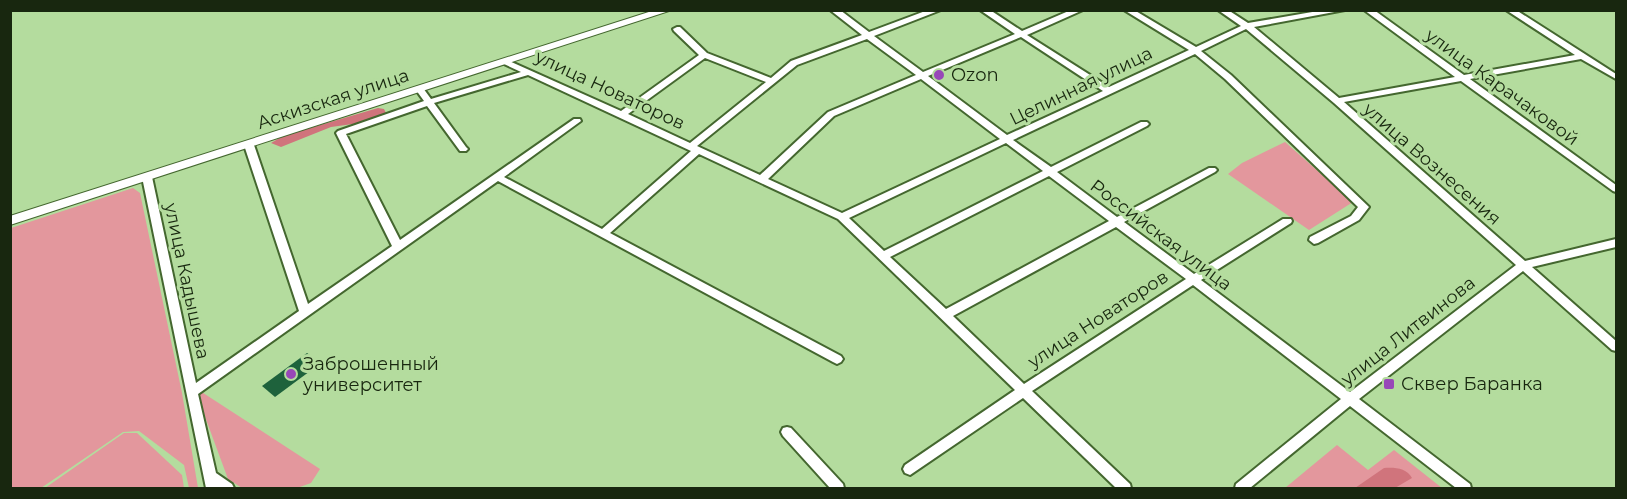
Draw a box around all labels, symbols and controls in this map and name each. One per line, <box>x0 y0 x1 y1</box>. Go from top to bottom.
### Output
street label: улица Карачаковой <box>1420 23 1583 150</box>
street label: Целинная улица <box>1006 42 1156 130</box>
street label: улица Новаторов <box>531 45 688 134</box>
street label: Аскизская улица <box>254 64 412 134</box>
place label: Ozon <box>951 64 999 86</box>
marker: Ozon <box>932 68 946 82</box>
street label: улица Вознесения <box>1358 98 1505 230</box>
street label: Российская улица <box>1086 175 1236 295</box>
street label: улица Кадышева <box>160 200 214 361</box>
street label: улица Новаторов <box>1023 265 1172 373</box>
street label: улица Литвинова <box>1336 272 1480 391</box>
place label: Заброшенный университет <box>302 353 439 396</box>
marker: Заброшенный университет <box>284 367 298 381</box>
place label: Сквер Баранка <box>1401 373 1543 395</box>
marker: Сквер Баранка <box>1382 377 1396 391</box>

